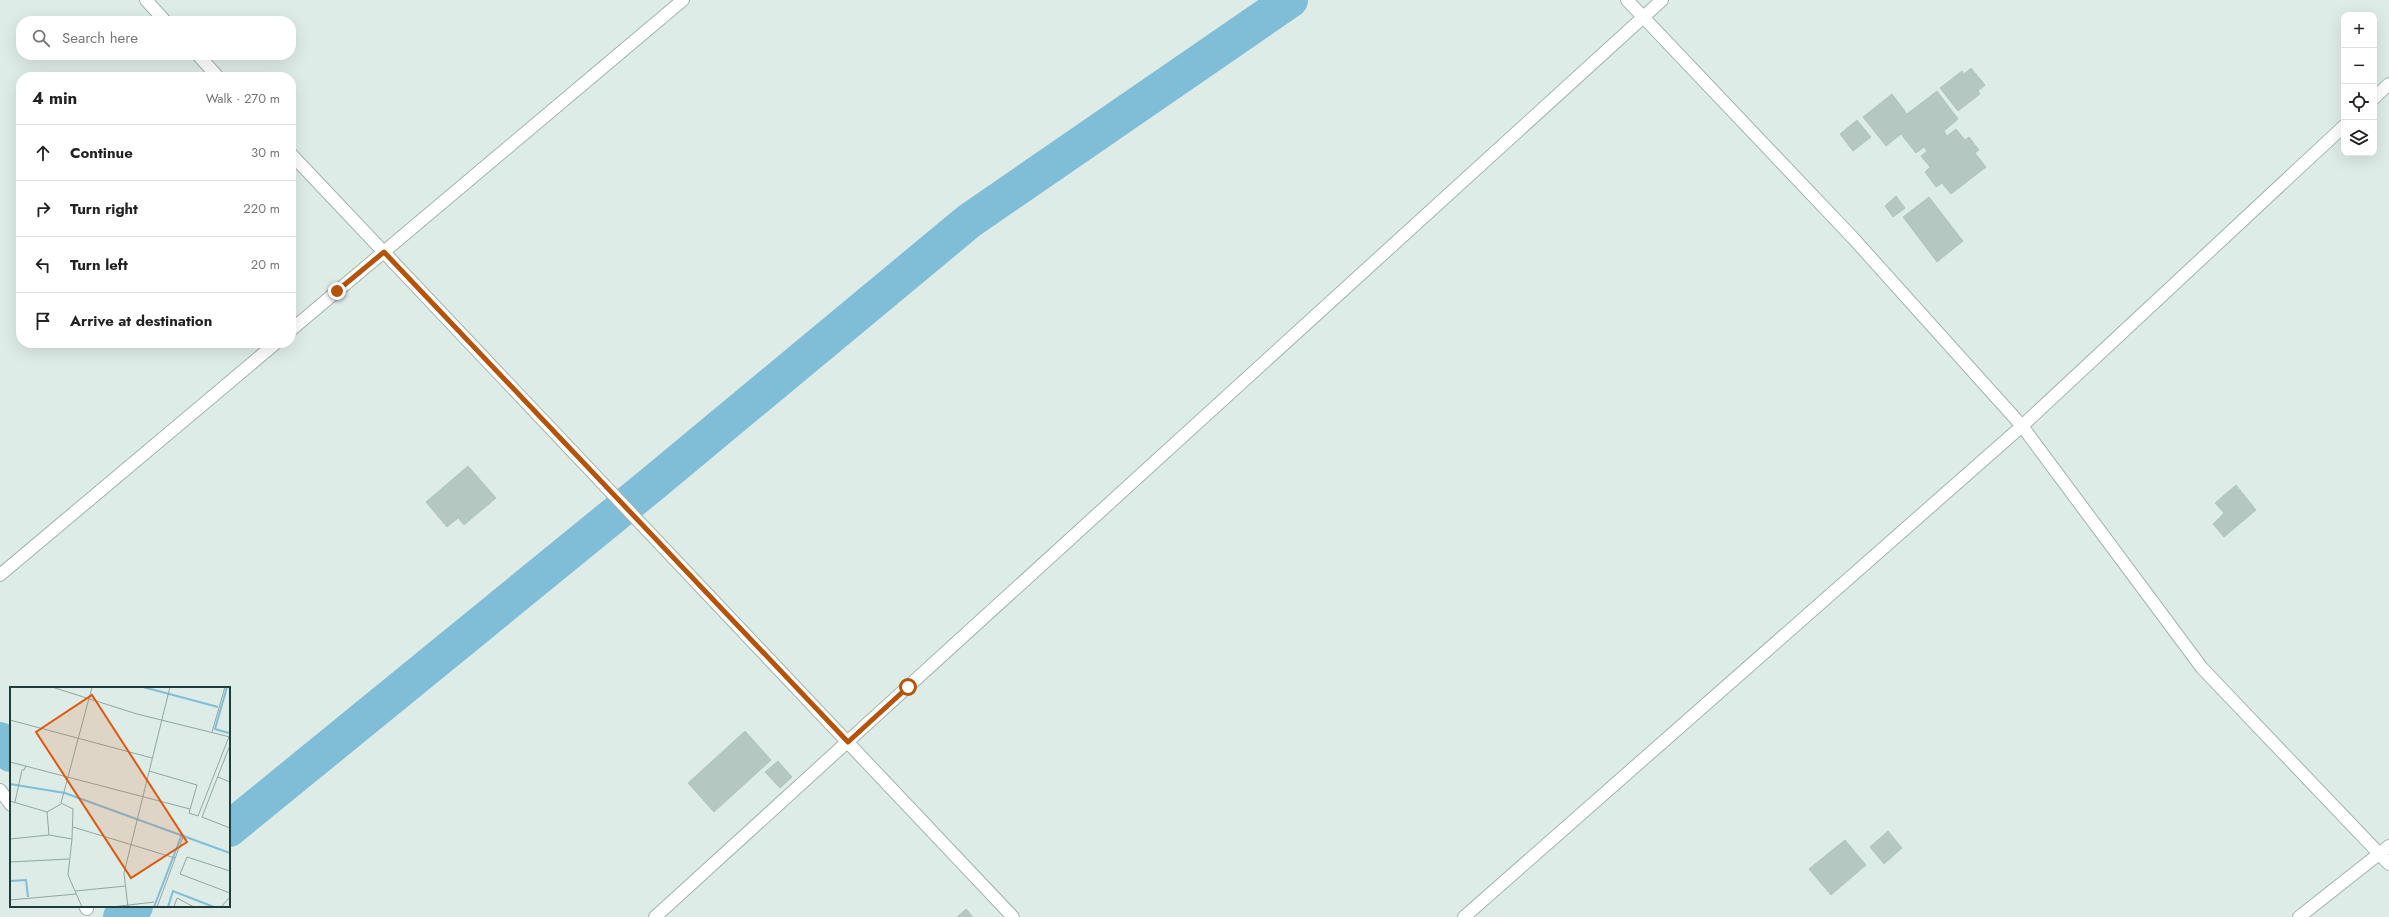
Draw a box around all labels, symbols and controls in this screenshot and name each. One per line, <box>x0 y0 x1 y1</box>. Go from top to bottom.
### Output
map controls <box>2341 12 2377 156</box>
button: + <box>2341 12 2377 48</box>
search box <box>16 16 296 60</box>
icon: search <box>30 27 52 49</box>
text: Search here <box>62 27 138 49</box>
button: − <box>2341 48 2377 84</box>
button: locate <box>2341 84 2377 120</box>
text: 4 min <box>32 86 77 110</box>
text: Walk · 270 m <box>206 89 280 108</box>
button: layers <box>2341 120 2377 156</box>
icon: ahead <box>32 142 54 164</box>
text: Continue <box>70 142 133 164</box>
text: 30 m <box>251 143 280 162</box>
icon: right <box>32 198 54 220</box>
text: Turn right <box>70 198 138 220</box>
text: 220 m <box>243 199 280 218</box>
icon: left <box>32 254 54 276</box>
text: Turn left <box>70 254 128 276</box>
text: 20 m <box>251 255 280 274</box>
route end <box>328 282 346 300</box>
icon: arrive <box>32 310 54 332</box>
text: Arrive at destination <box>70 310 212 332</box>
route start <box>899 678 917 696</box>
inset map <box>10 687 230 907</box>

